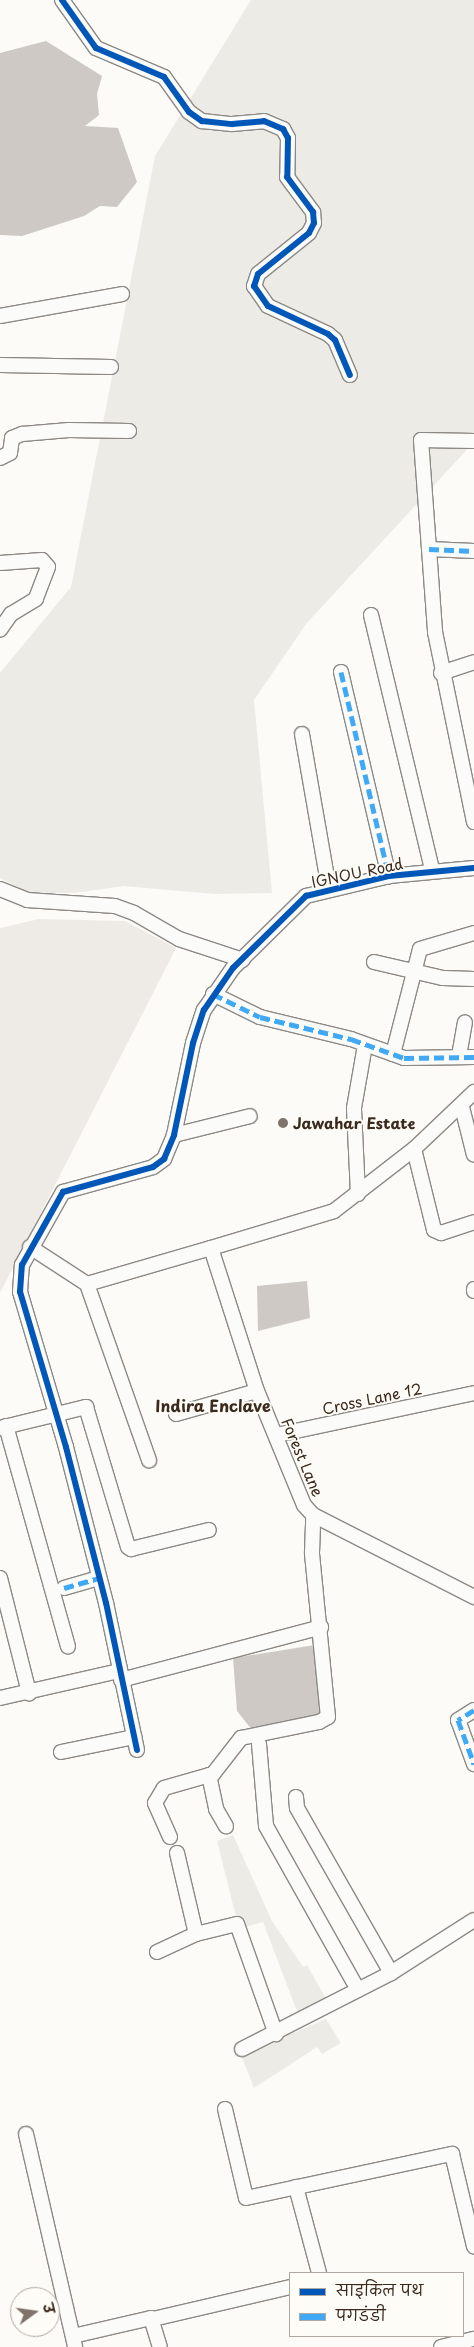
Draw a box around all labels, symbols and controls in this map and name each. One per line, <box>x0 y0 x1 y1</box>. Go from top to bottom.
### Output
street label: IGNOU Road <box>310 854 404 890</box>
place label: Jawahar Estate <box>293 1114 415 1132</box>
marker: Jawahar Estate <box>277 1117 289 1129</box>
street label: Cross Lane 12 <box>320 1379 424 1417</box>
district label: Indira Enclave <box>155 1395 271 1415</box>
street label: Forest Lane <box>278 1415 328 1499</box>
legend <box>289 2272 464 2337</box>
text: साइकिल पथ <box>336 2278 423 2301</box>
north arrow <box>10 2287 60 2337</box>
text: उ <box>38 2301 60 2316</box>
text: पगडंडी <box>336 2303 386 2326</box>

